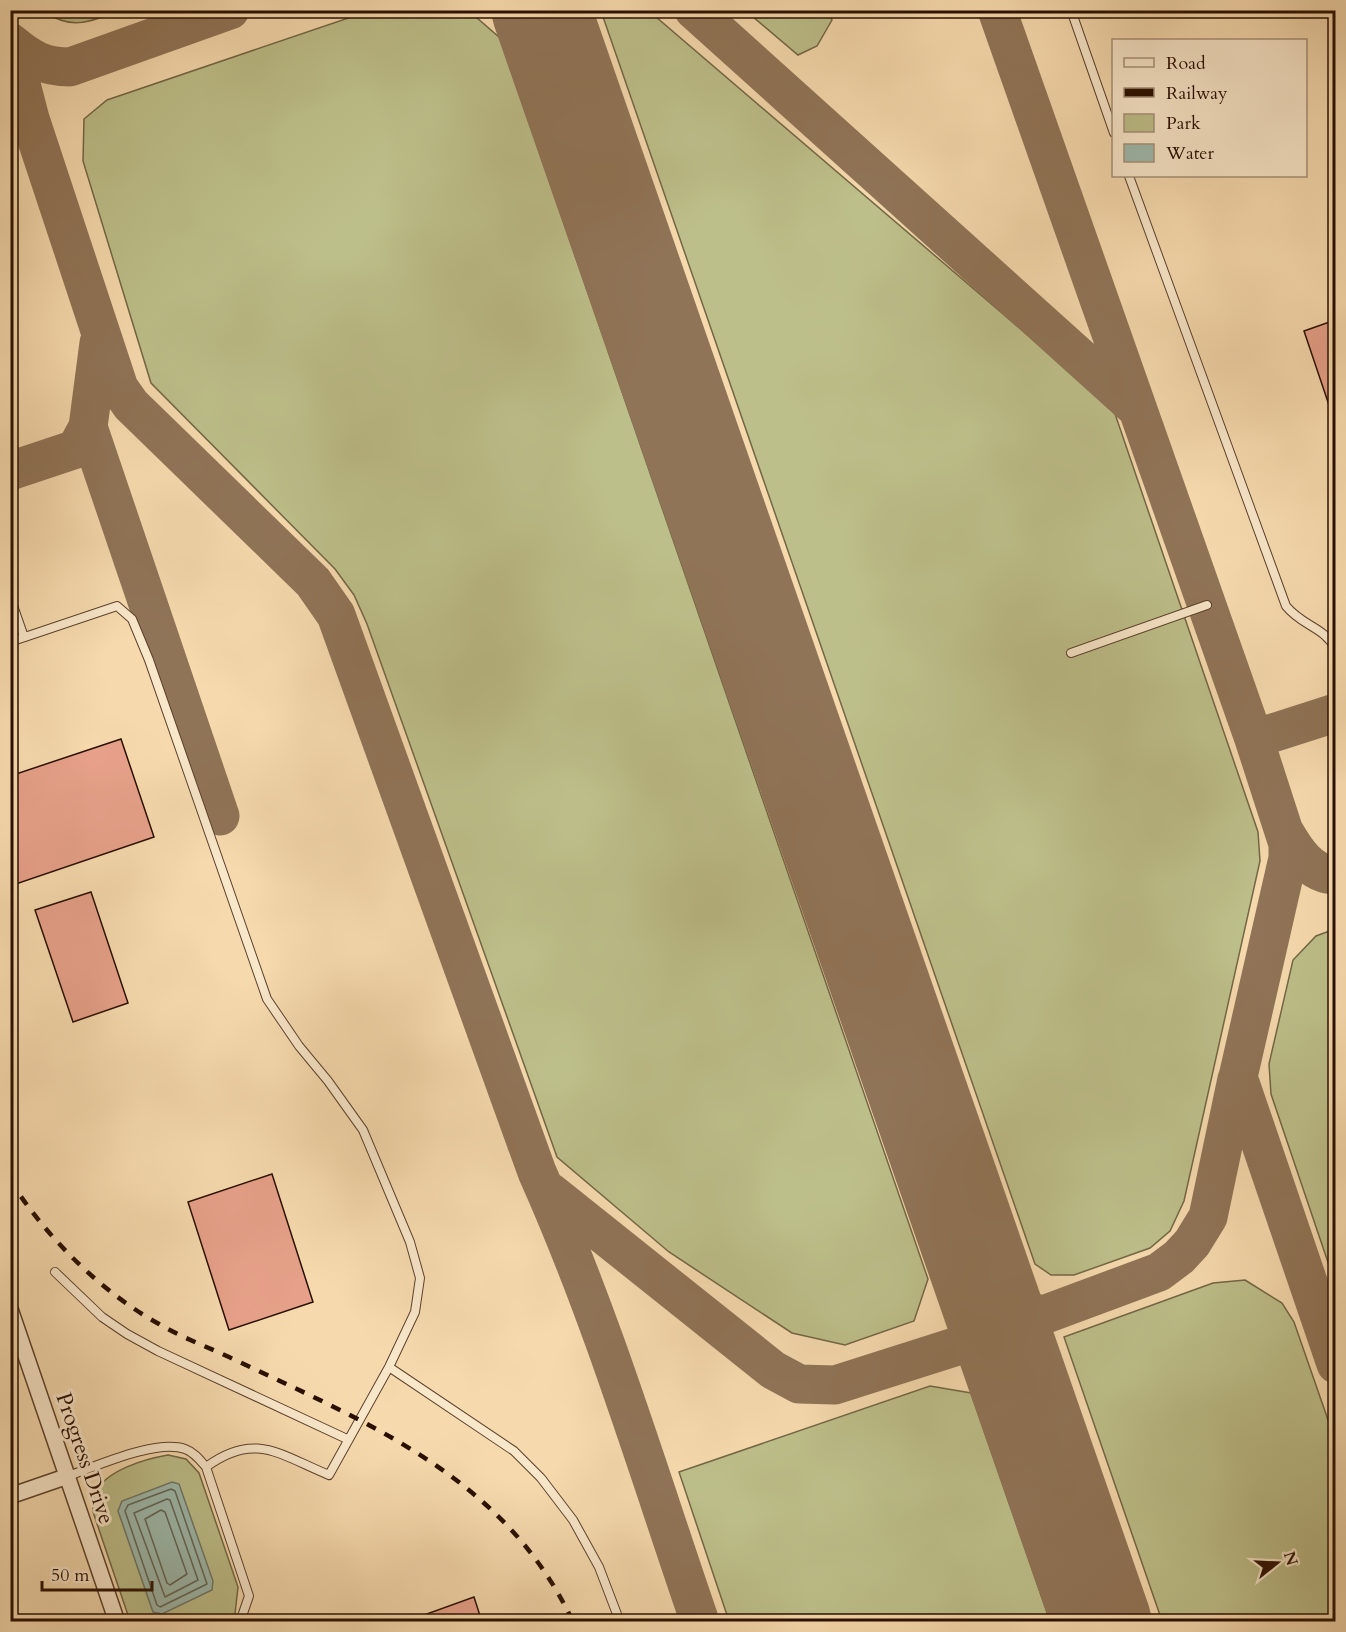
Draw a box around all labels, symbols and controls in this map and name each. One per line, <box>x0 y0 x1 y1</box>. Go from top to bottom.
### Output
legend <box>1112 39 1307 177</box>
text: Road <box>1166 51 1206 76</box>
text: Railway <box>1166 81 1228 106</box>
text: Park <box>1166 111 1201 136</box>
text: Water <box>1165 141 1215 166</box>
street label: Progress Drive <box>49 1389 122 1528</box>
north arrow <box>1247 1533 1307 1593</box>
text: N <box>1278 1549 1303 1569</box>
scale bar <box>42 1554 152 1592</box>
text: 50 m <box>51 1563 90 1588</box>

